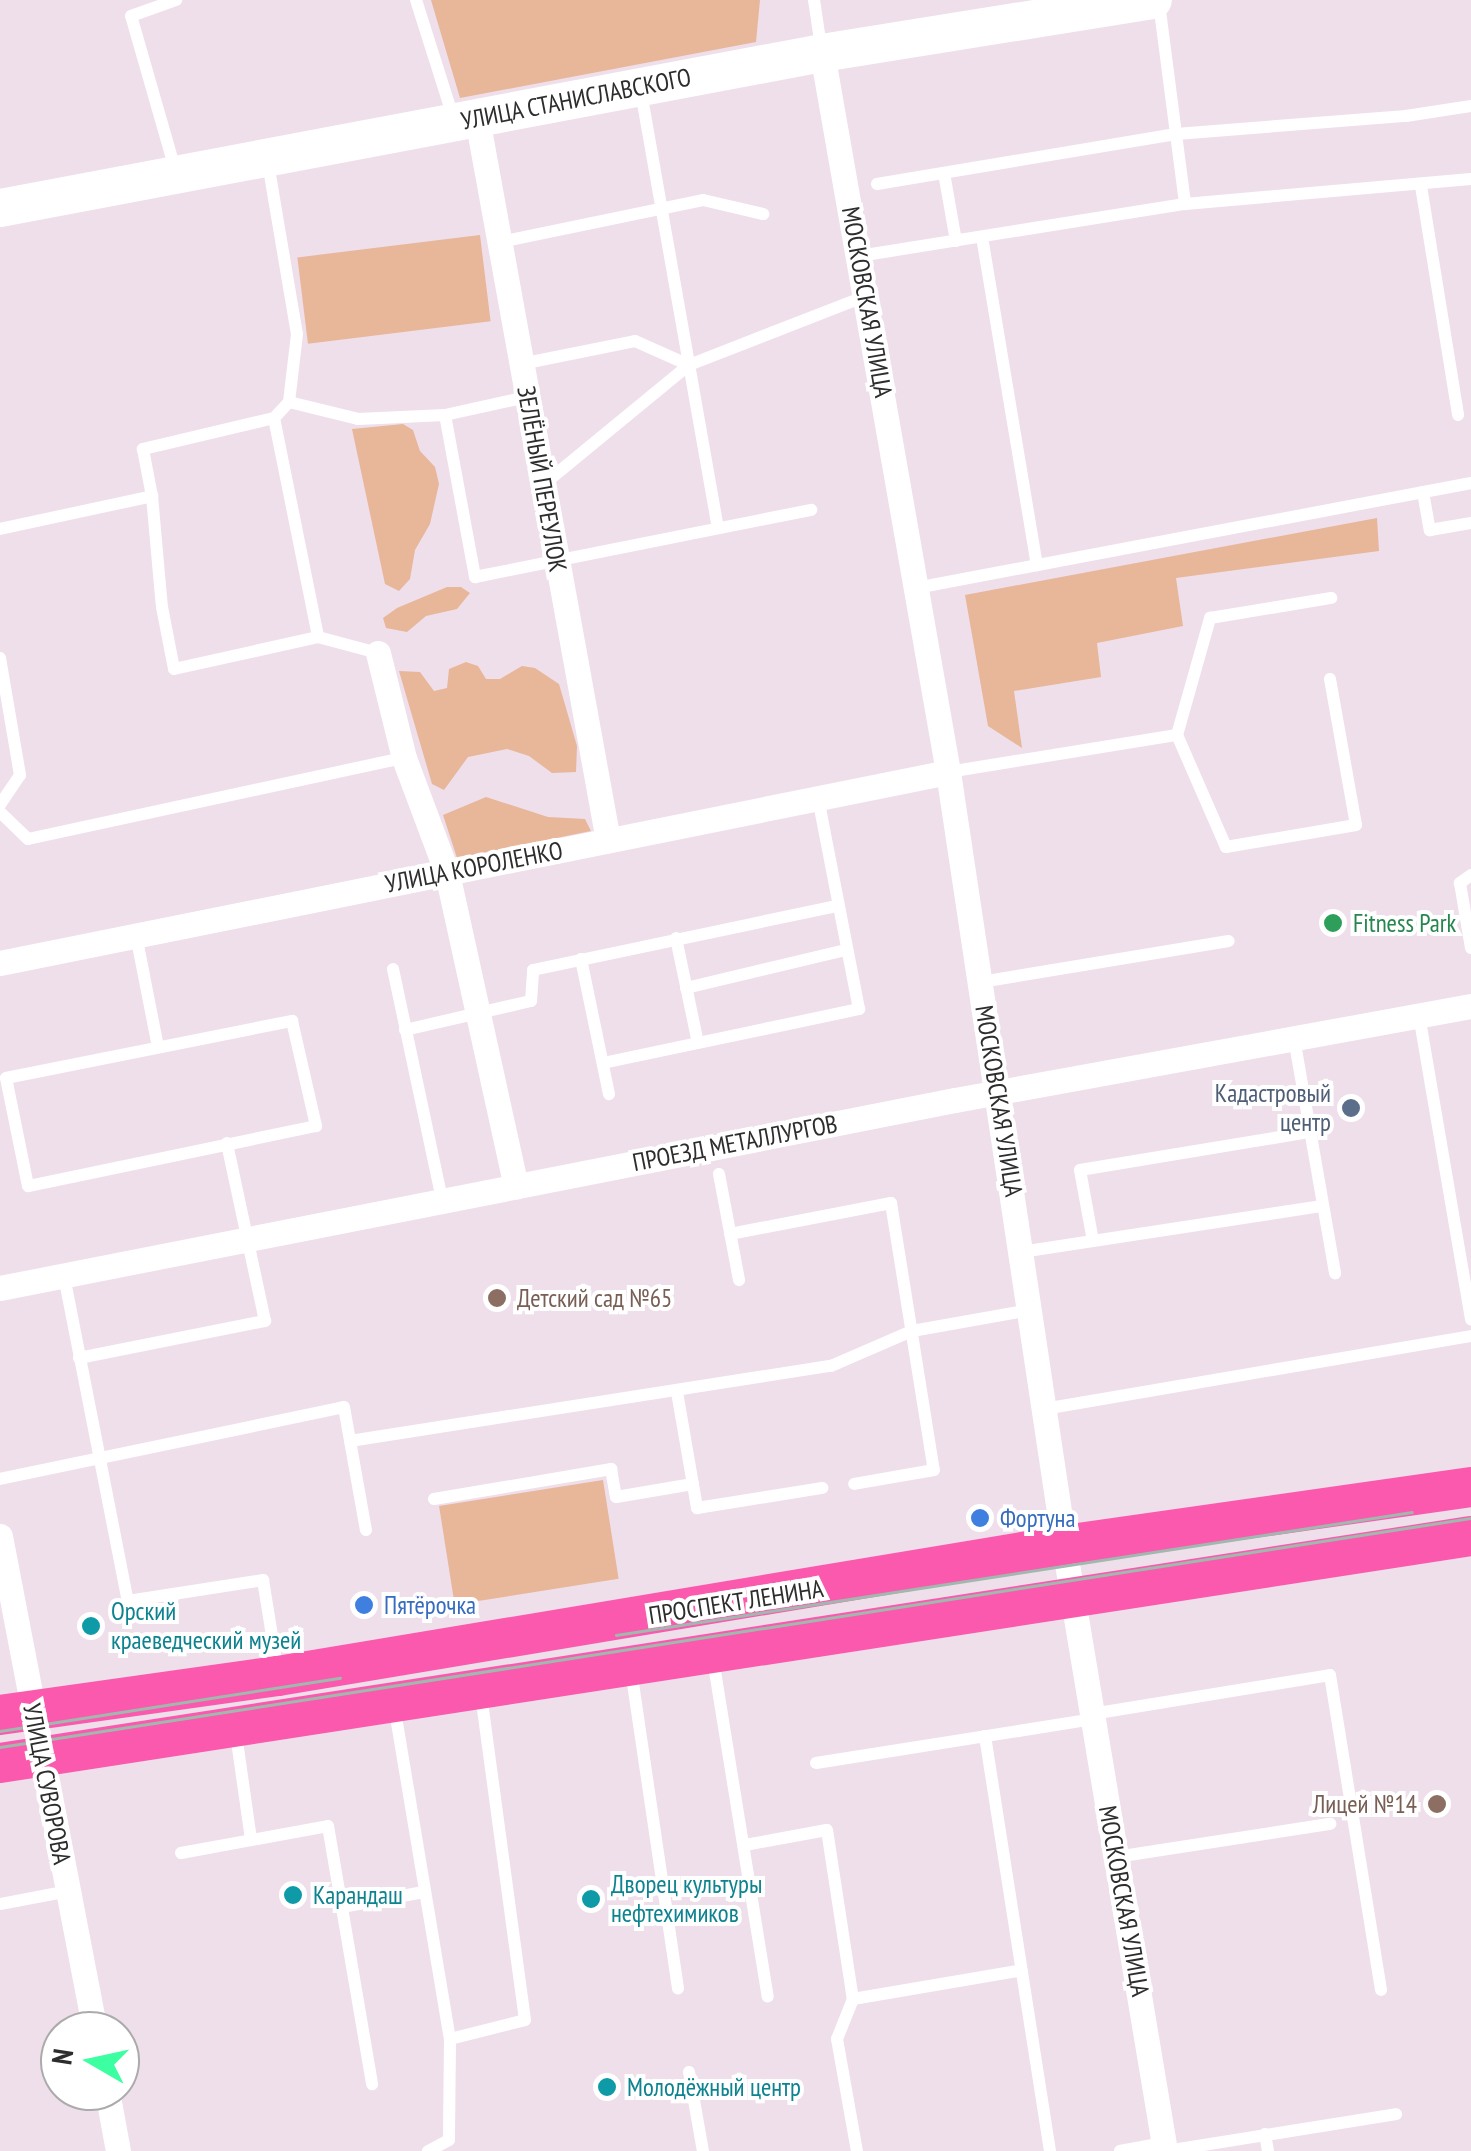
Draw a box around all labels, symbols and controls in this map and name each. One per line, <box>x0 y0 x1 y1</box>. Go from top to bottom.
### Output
street label: УЛИЦА СТАНИСЛАВСКОГО <box>458 62 694 136</box>
street label: МОСКОВСКАЯ УЛИЦА <box>835 204 899 400</box>
street label: ЗЕЛЁНЫЙ ПЕРЕУЛОК <box>511 384 573 574</box>
street label: УЛИЦА КОРОЛЕНКО <box>382 835 566 899</box>
place label: Fitness Park <box>1353 908 1456 938</box>
marker: Fitness Park <box>1322 912 1344 934</box>
street label: МОСКОВСКАЯ УЛИЦА <box>969 1003 1029 1199</box>
place label: Кадастровый центр <box>1215 1079 1331 1138</box>
marker: Кадастровый центр <box>1340 1097 1362 1119</box>
street label: ПРОЕЗД МЕТАЛЛУРГОВ <box>630 1108 840 1178</box>
place label: Детский сад №65 <box>517 1283 672 1313</box>
marker: Детский сад №65 <box>486 1287 508 1309</box>
place label: Фортуна <box>1000 1503 1075 1533</box>
marker: Фортуна <box>969 1507 991 1529</box>
street label: ПРОСПЕКТ ЛЕНИНА <box>646 1573 826 1631</box>
place label: Пятёрочка <box>384 1590 476 1620</box>
marker: Пятёрочка <box>353 1594 375 1616</box>
place label: Орский краеведческий музей <box>111 1597 301 1656</box>
marker: Орский краеведческий музей <box>80 1615 102 1637</box>
street label: УЛИЦА СУВОРОВА <box>17 1701 77 1867</box>
place label: Лицей №14 <box>1313 1789 1417 1819</box>
marker: Лицей №14 <box>1426 1793 1448 1815</box>
street label: МОСКОВСКАЯ УЛИЦА <box>1092 1803 1156 1999</box>
place label: Дворец культуры нефтехимиков <box>611 1870 762 1929</box>
place label: Карандаш <box>313 1880 403 1910</box>
marker: Карандаш <box>282 1884 304 1906</box>
marker: Дворец культуры нефтехимиков <box>580 1888 602 1910</box>
north arrow <box>40 2011 140 2111</box>
text: N <box>42 2046 81 2067</box>
place label: Молодёжный центр <box>627 2072 801 2102</box>
marker: Молодёжный центр <box>596 2076 618 2098</box>

